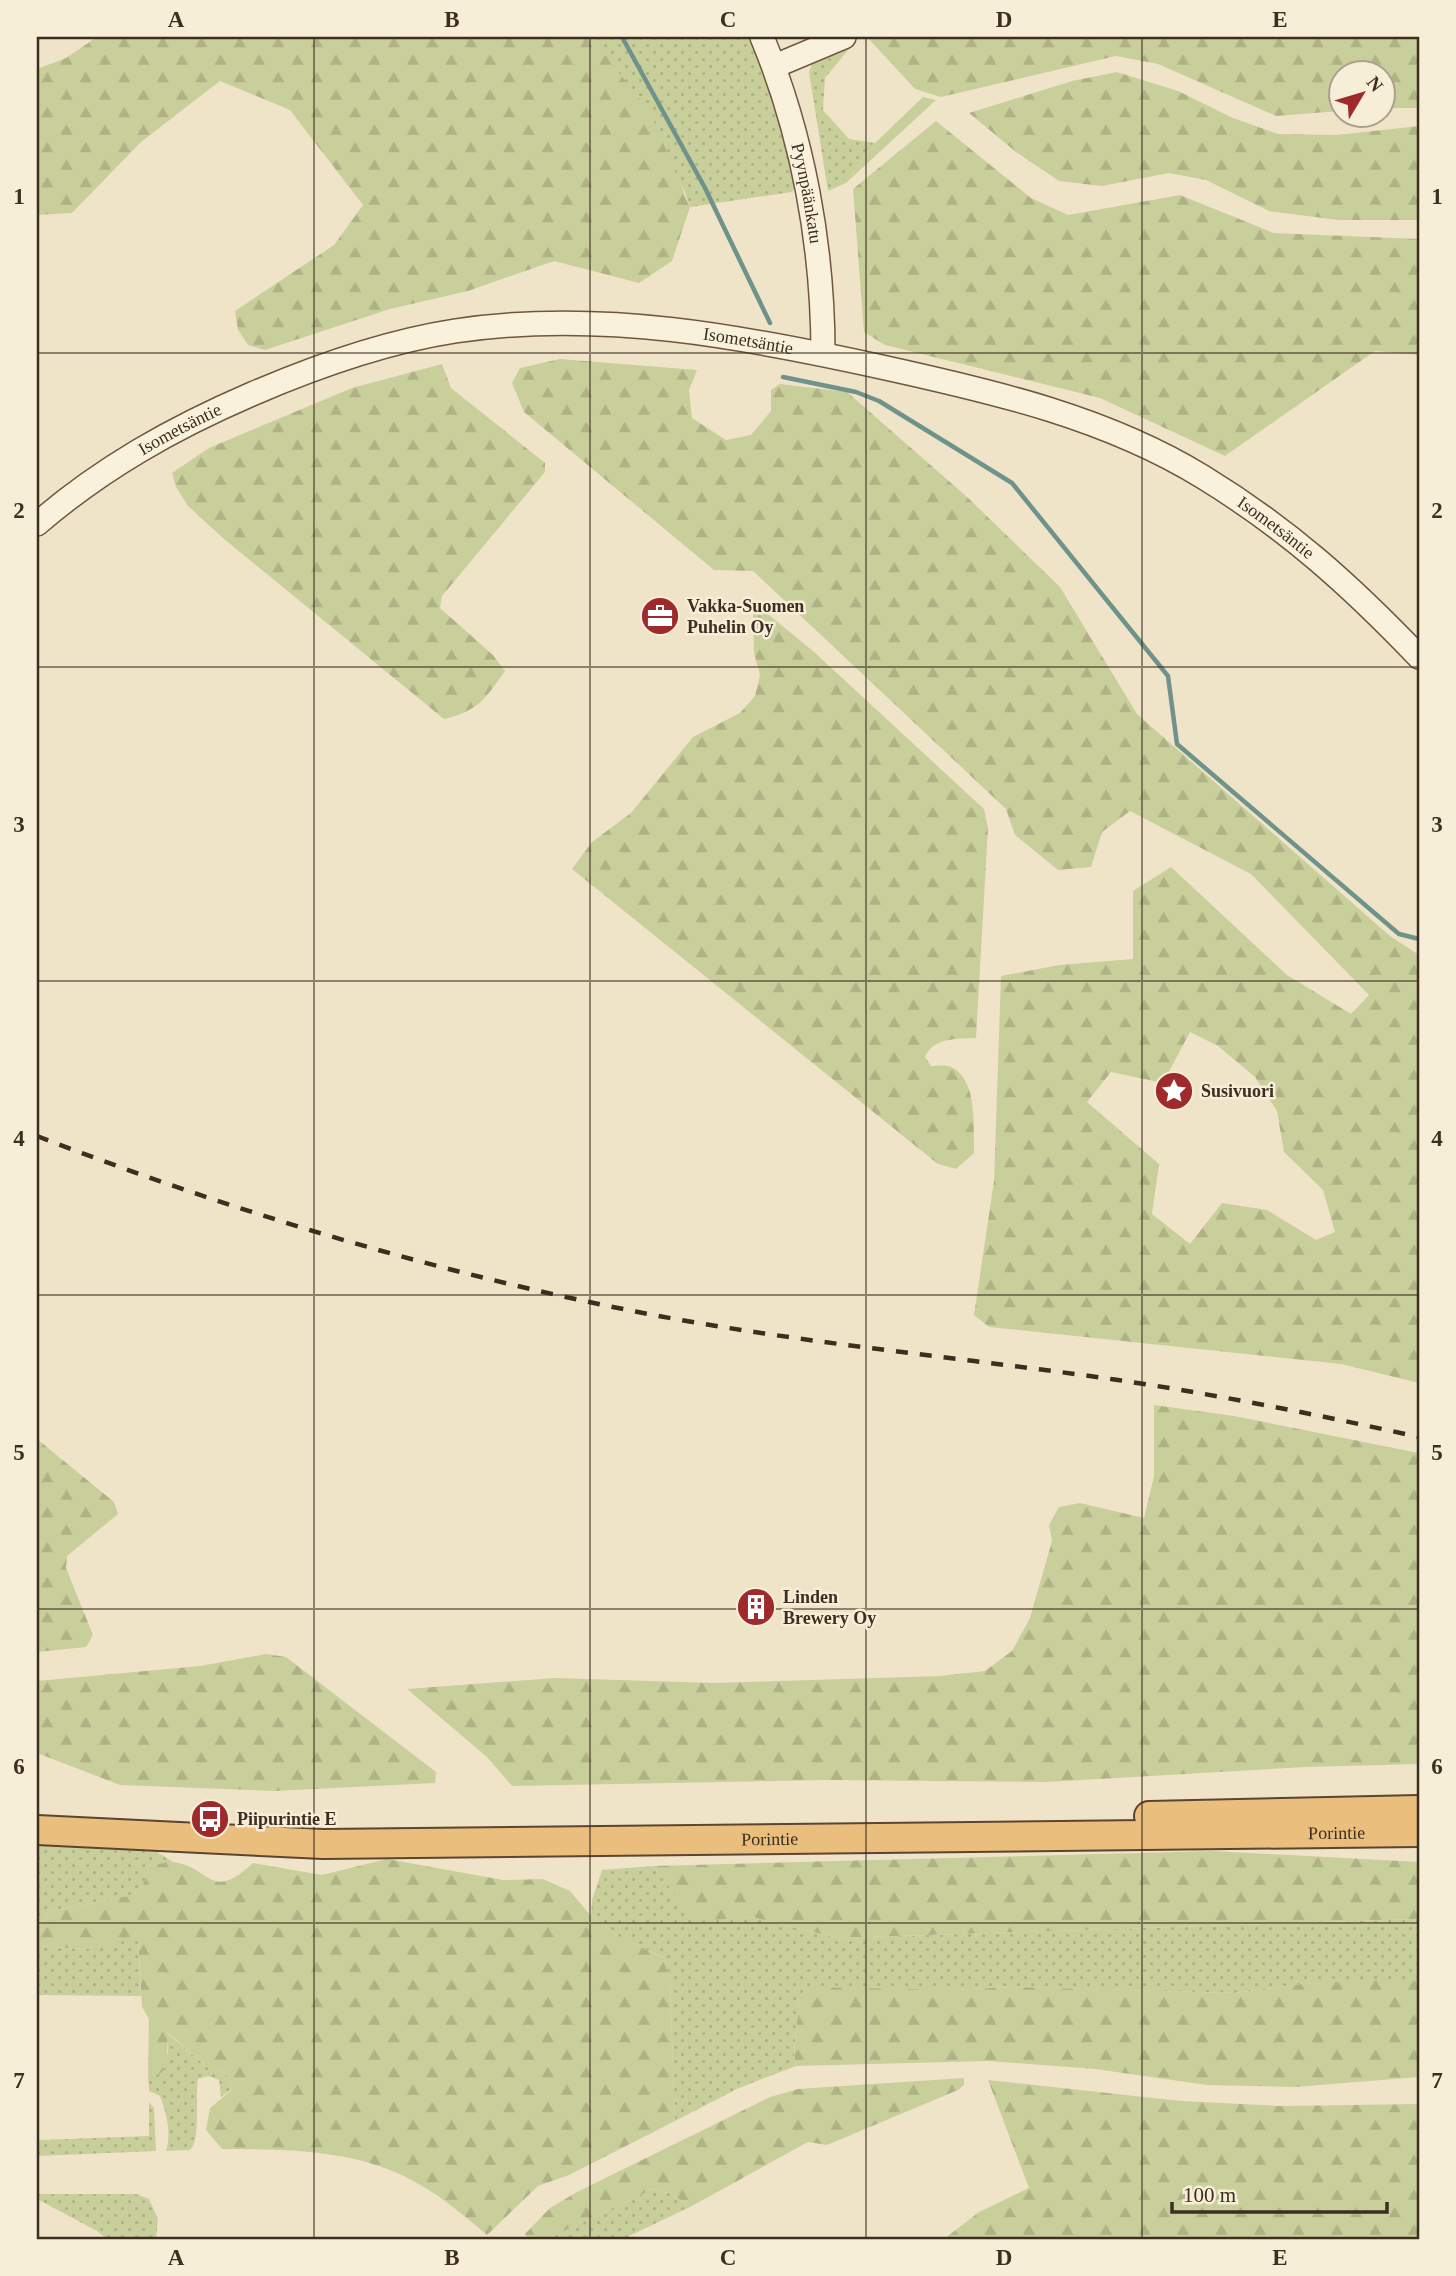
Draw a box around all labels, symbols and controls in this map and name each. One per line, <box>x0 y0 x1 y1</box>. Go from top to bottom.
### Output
text: A <box>168 7 185 32</box>
text: B <box>444 7 460 32</box>
text: C <box>720 7 736 32</box>
text: D <box>996 7 1012 32</box>
text: E <box>1272 7 1288 32</box>
north arrow <box>1326 60 1396 130</box>
text: N <box>1363 72 1388 96</box>
street label: Pyynpäänkatu <box>787 141 826 245</box>
text: 1 <box>13 184 25 209</box>
text: 1 <box>1431 184 1443 209</box>
street label: Isometsäntie <box>702 324 795 358</box>
street label: Isometsäntie <box>135 399 224 459</box>
street label: Isometsäntie <box>1234 492 1318 563</box>
text: 2 <box>13 498 25 523</box>
text: 2 <box>1431 498 1443 523</box>
office icon: Vakka-Suomen Puhelin Oy <box>639 595 681 637</box>
place label: Vakka-Suomen Puhelin Oy <box>687 596 804 637</box>
text: 3 <box>13 812 25 837</box>
text: 3 <box>1431 812 1443 837</box>
place icon: Susivuori <box>1153 1070 1195 1112</box>
place label: Susivuori <box>1201 1081 1274 1101</box>
text: 4 <box>13 1126 25 1151</box>
text: 4 <box>1431 1126 1443 1151</box>
text: 5 <box>13 1440 25 1465</box>
text: 5 <box>1431 1440 1443 1465</box>
building icon: Linden Brewery Oy <box>735 1586 777 1628</box>
place label: Linden Brewery Oy <box>783 1587 876 1628</box>
text: 6 <box>13 1754 25 1779</box>
text: 6 <box>1431 1754 1443 1779</box>
bus stop icon: Piipurintie E <box>189 1798 231 1840</box>
place label: Piipurintie E <box>237 1809 337 1829</box>
street label: Porintie <box>1308 1823 1365 1843</box>
street label: Porintie <box>741 1829 798 1849</box>
text: 7 <box>13 2068 25 2093</box>
text: 7 <box>1431 2068 1443 2093</box>
scale bar <box>1172 2171 1388 2215</box>
text: 100 m <box>1183 2183 1236 2207</box>
text: A <box>168 2245 185 2270</box>
text: B <box>444 2245 460 2270</box>
text: C <box>720 2245 736 2270</box>
text: D <box>996 2245 1012 2270</box>
text: E <box>1272 2245 1288 2270</box>

